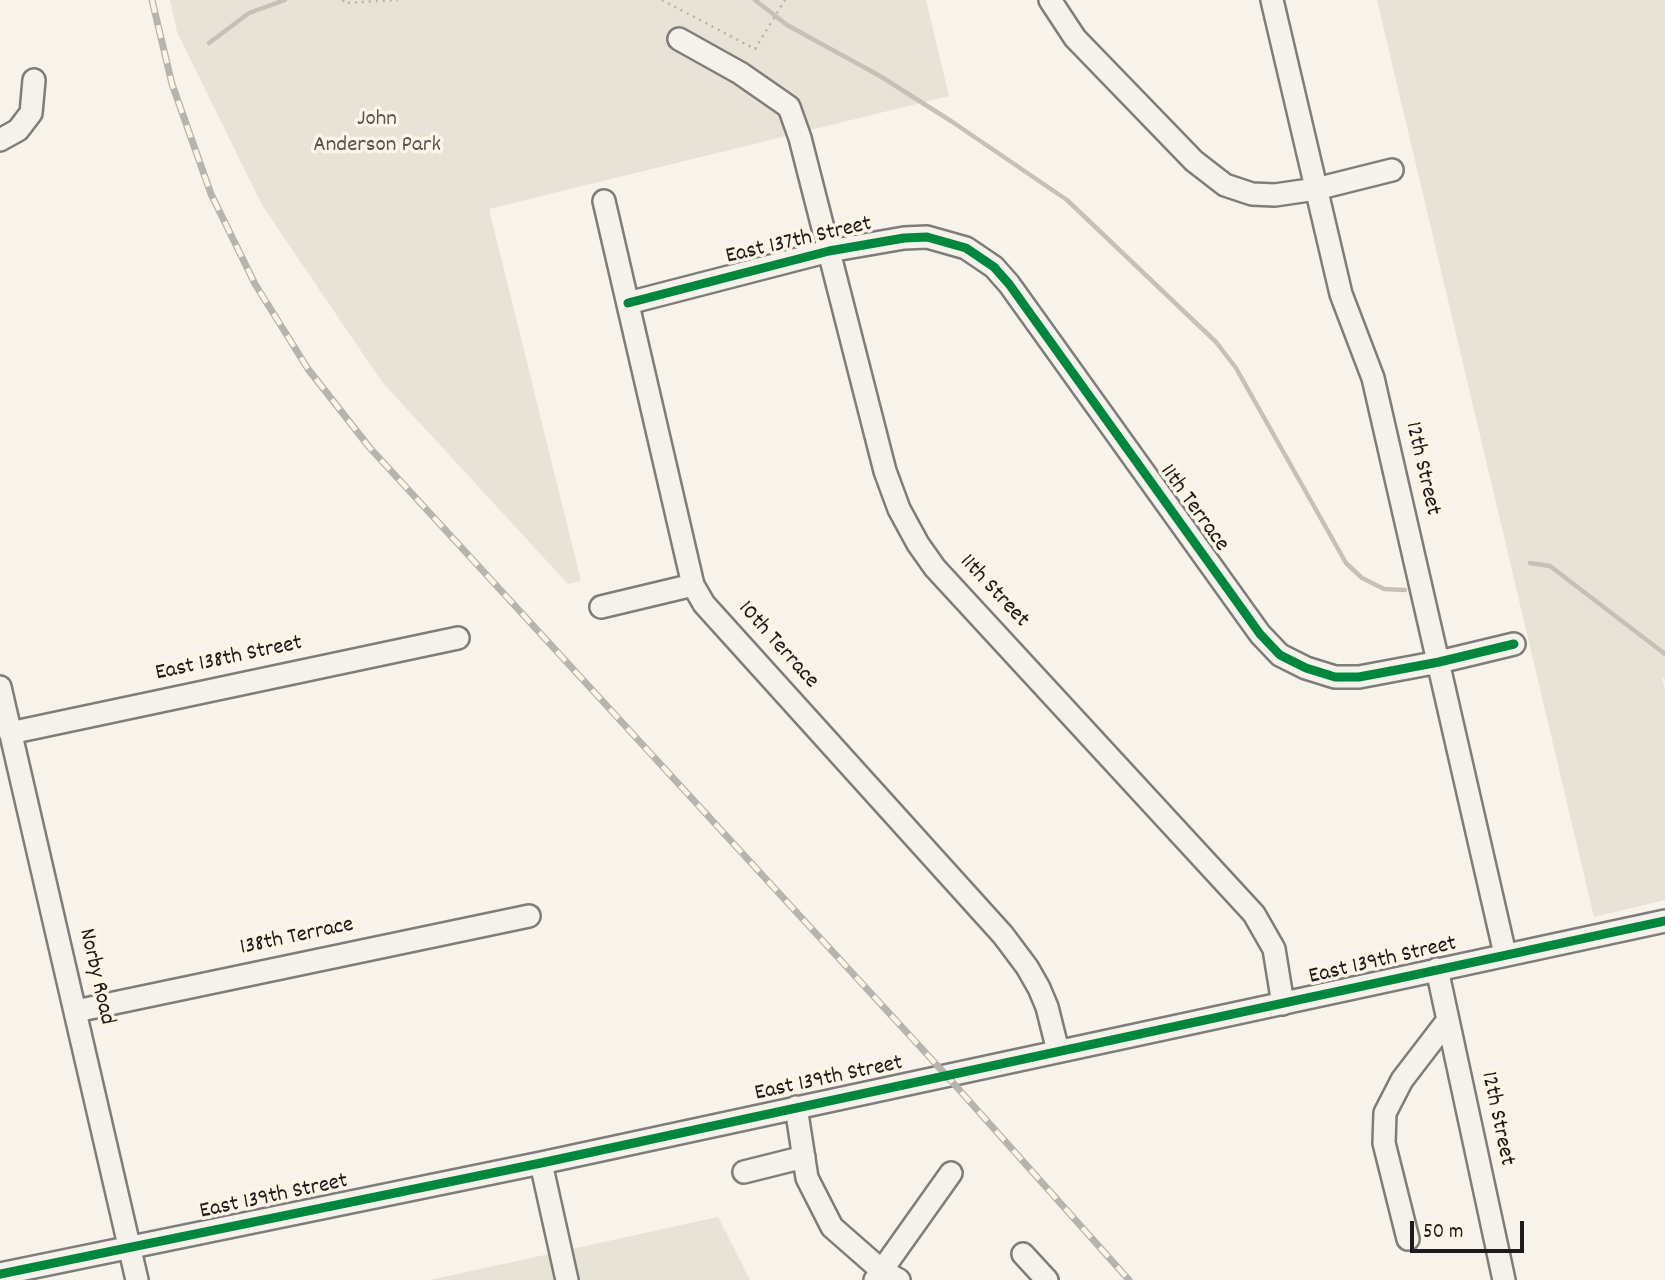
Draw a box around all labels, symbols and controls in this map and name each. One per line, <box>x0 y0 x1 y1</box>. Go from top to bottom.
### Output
park label: John Anderson Park <box>313 107 441 161</box>
street label: East 137th Street <box>723 212 875 272</box>
street label: 12th Street <box>1397 419 1445 519</box>
street label: 11th Terrace <box>1152 460 1234 558</box>
street label: 11th Street <box>952 550 1034 634</box>
street label: 10th Terrace <box>730 596 824 696</box>
street label: East 138th Street <box>153 631 305 689</box>
street label: 138th Terrace <box>238 913 356 963</box>
street label: Norby Road <box>71 926 119 1028</box>
street label: East 139th Street <box>1307 932 1459 992</box>
street label: East 139th Street <box>752 1051 906 1109</box>
street label: 12th Street <box>1473 1070 1519 1168</box>
street label: East 139th Street <box>197 1169 351 1227</box>
scale bar <box>1413 1206 1527 1250</box>
text: 50 m <box>1423 1218 1463 1248</box>

